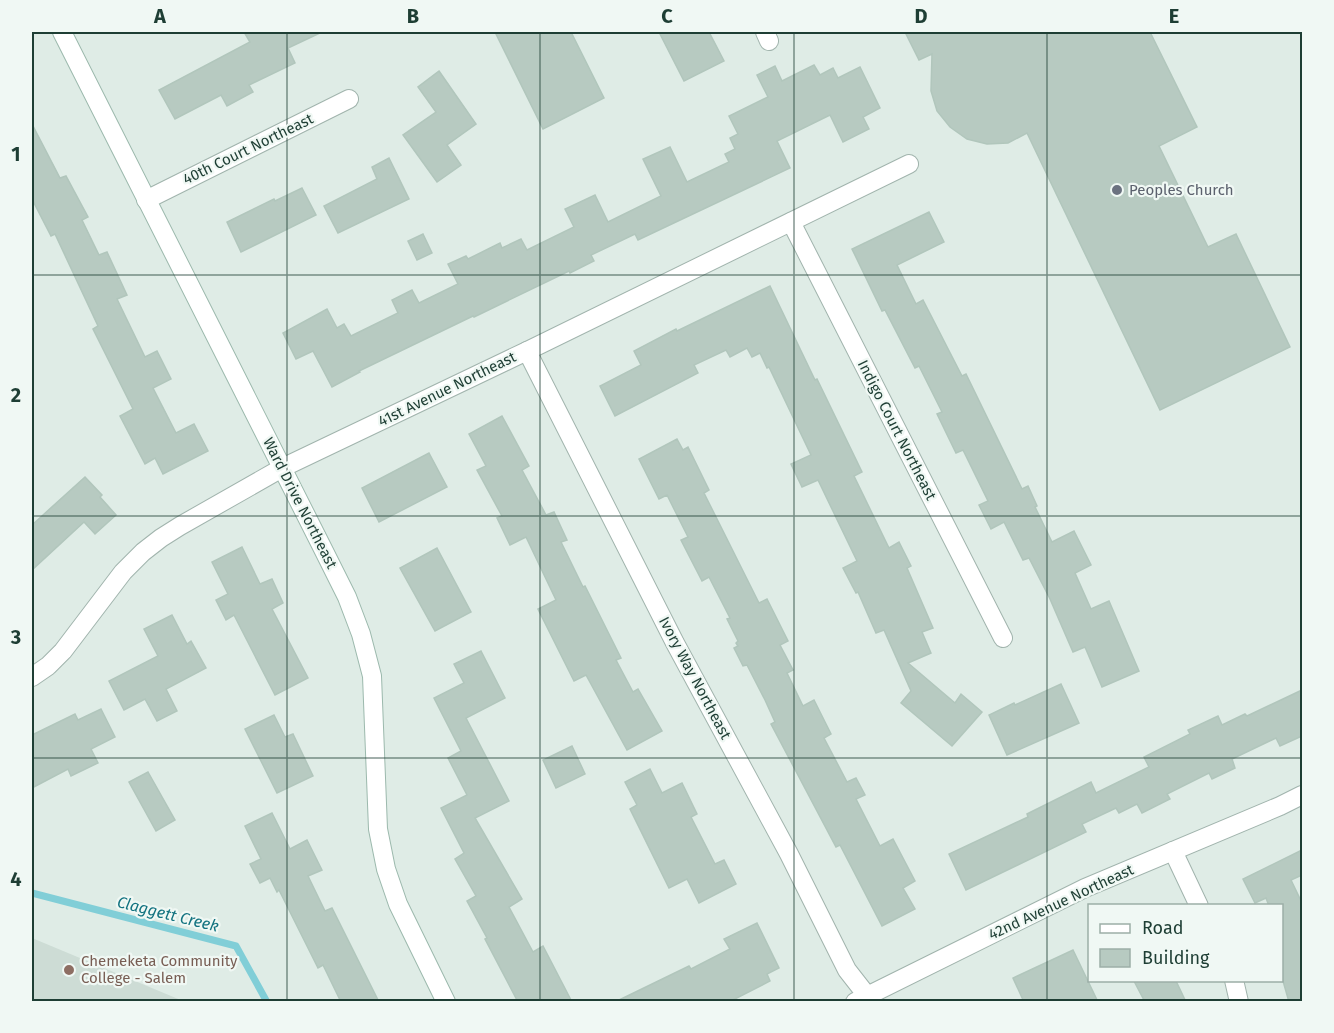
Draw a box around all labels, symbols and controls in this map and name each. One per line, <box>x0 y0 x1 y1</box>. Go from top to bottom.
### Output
text: A <box>153 4 167 28</box>
text: B <box>407 4 419 28</box>
text: C <box>661 4 673 28</box>
text: D <box>914 4 928 28</box>
text: E <box>1169 4 1179 28</box>
street label: 40th Court Northeast <box>180 109 317 188</box>
text: 1 <box>11 142 21 166</box>
place label: Peoples Church <box>1129 181 1234 199</box>
marker: Peoples Church <box>1110 183 1124 197</box>
street label: 41st Avenue Northeast <box>375 348 519 430</box>
street label: Indigo Court Northeast <box>854 357 940 504</box>
text: 2 <box>11 383 21 407</box>
street label: Ward Drive Northeast <box>259 434 341 572</box>
street label: Ivory Way Northeast <box>655 614 735 743</box>
text: 3 <box>10 625 21 649</box>
street label: 42nd Avenue Northeast <box>986 860 1137 944</box>
text: 4 <box>10 867 22 891</box>
water label: Claggett Creek <box>115 892 221 936</box>
legend <box>1088 904 1283 982</box>
text: Road <box>1142 917 1184 939</box>
text: Building <box>1142 947 1210 969</box>
place label: Chemeketa Community College - Salem <box>81 952 238 987</box>
marker: Chemeketa Community College - Salem <box>62 963 76 977</box>

